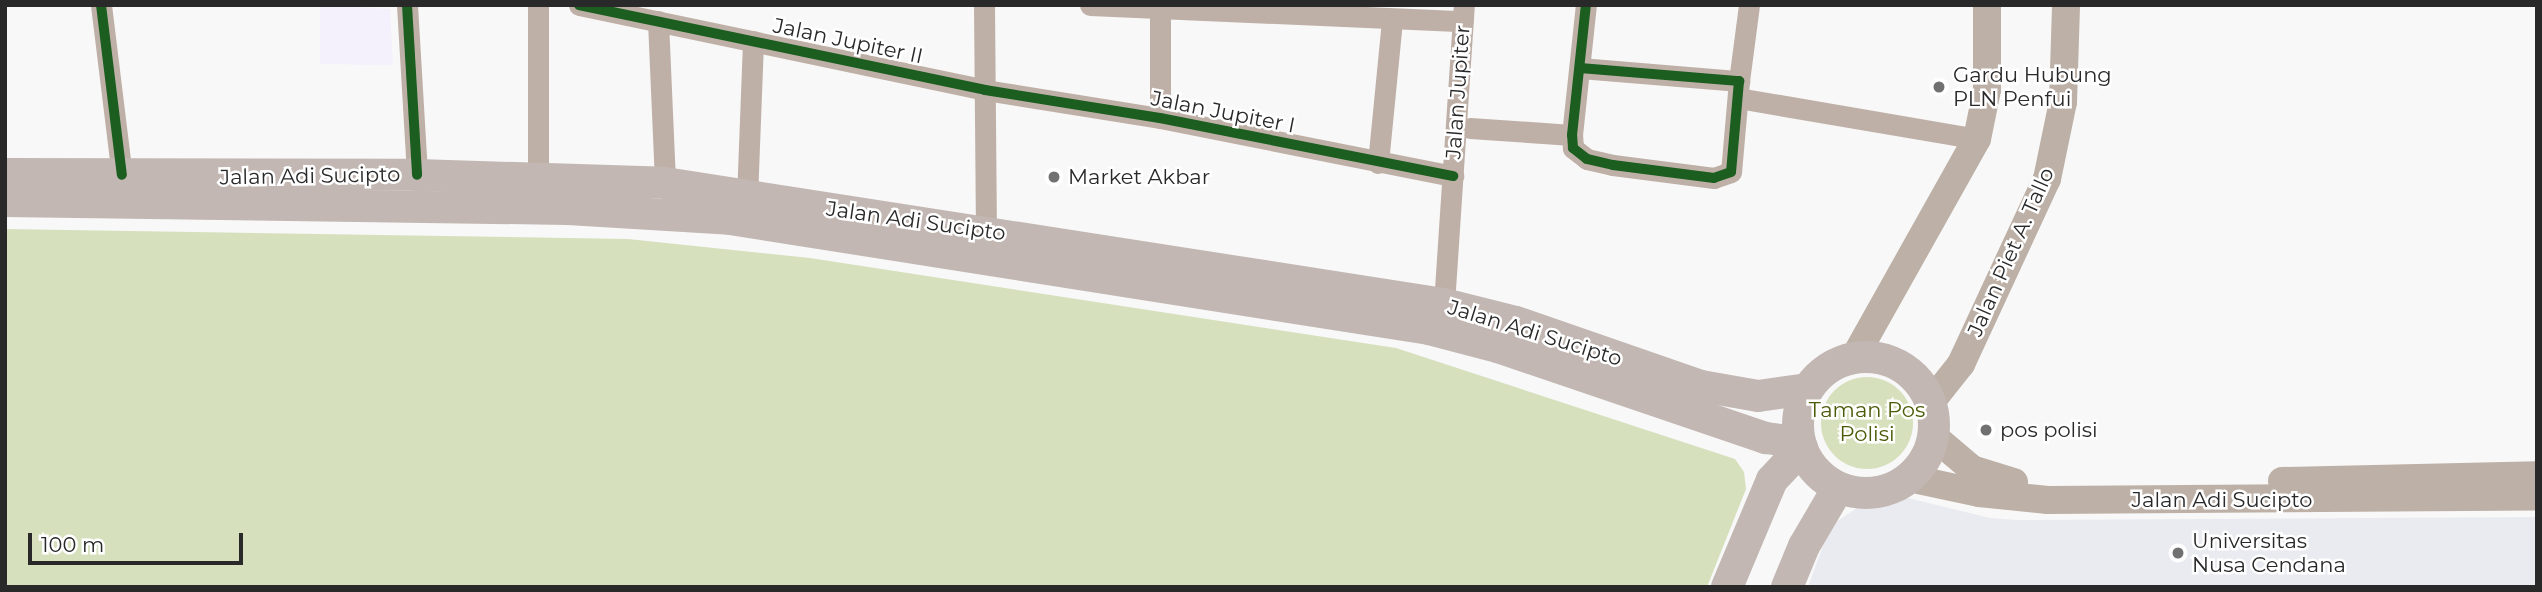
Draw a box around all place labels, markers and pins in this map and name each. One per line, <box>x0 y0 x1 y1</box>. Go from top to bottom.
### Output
place label: Gardu Hubung PLN Penfui <box>1953 62 2112 112</box>
marker: Gardu Hubung PLN Penfui <box>1931 79 1947 95</box>
place label: Market Akbar <box>1068 164 1210 190</box>
marker: Market Akbar <box>1046 169 1062 185</box>
place label: pos polisi <box>2000 417 2098 443</box>
marker: pos polisi <box>1978 422 1994 438</box>
place label: Universitas Nusa Cendana <box>2192 528 2346 578</box>
marker: Universitas Nusa Cendana <box>2170 545 2186 561</box>

